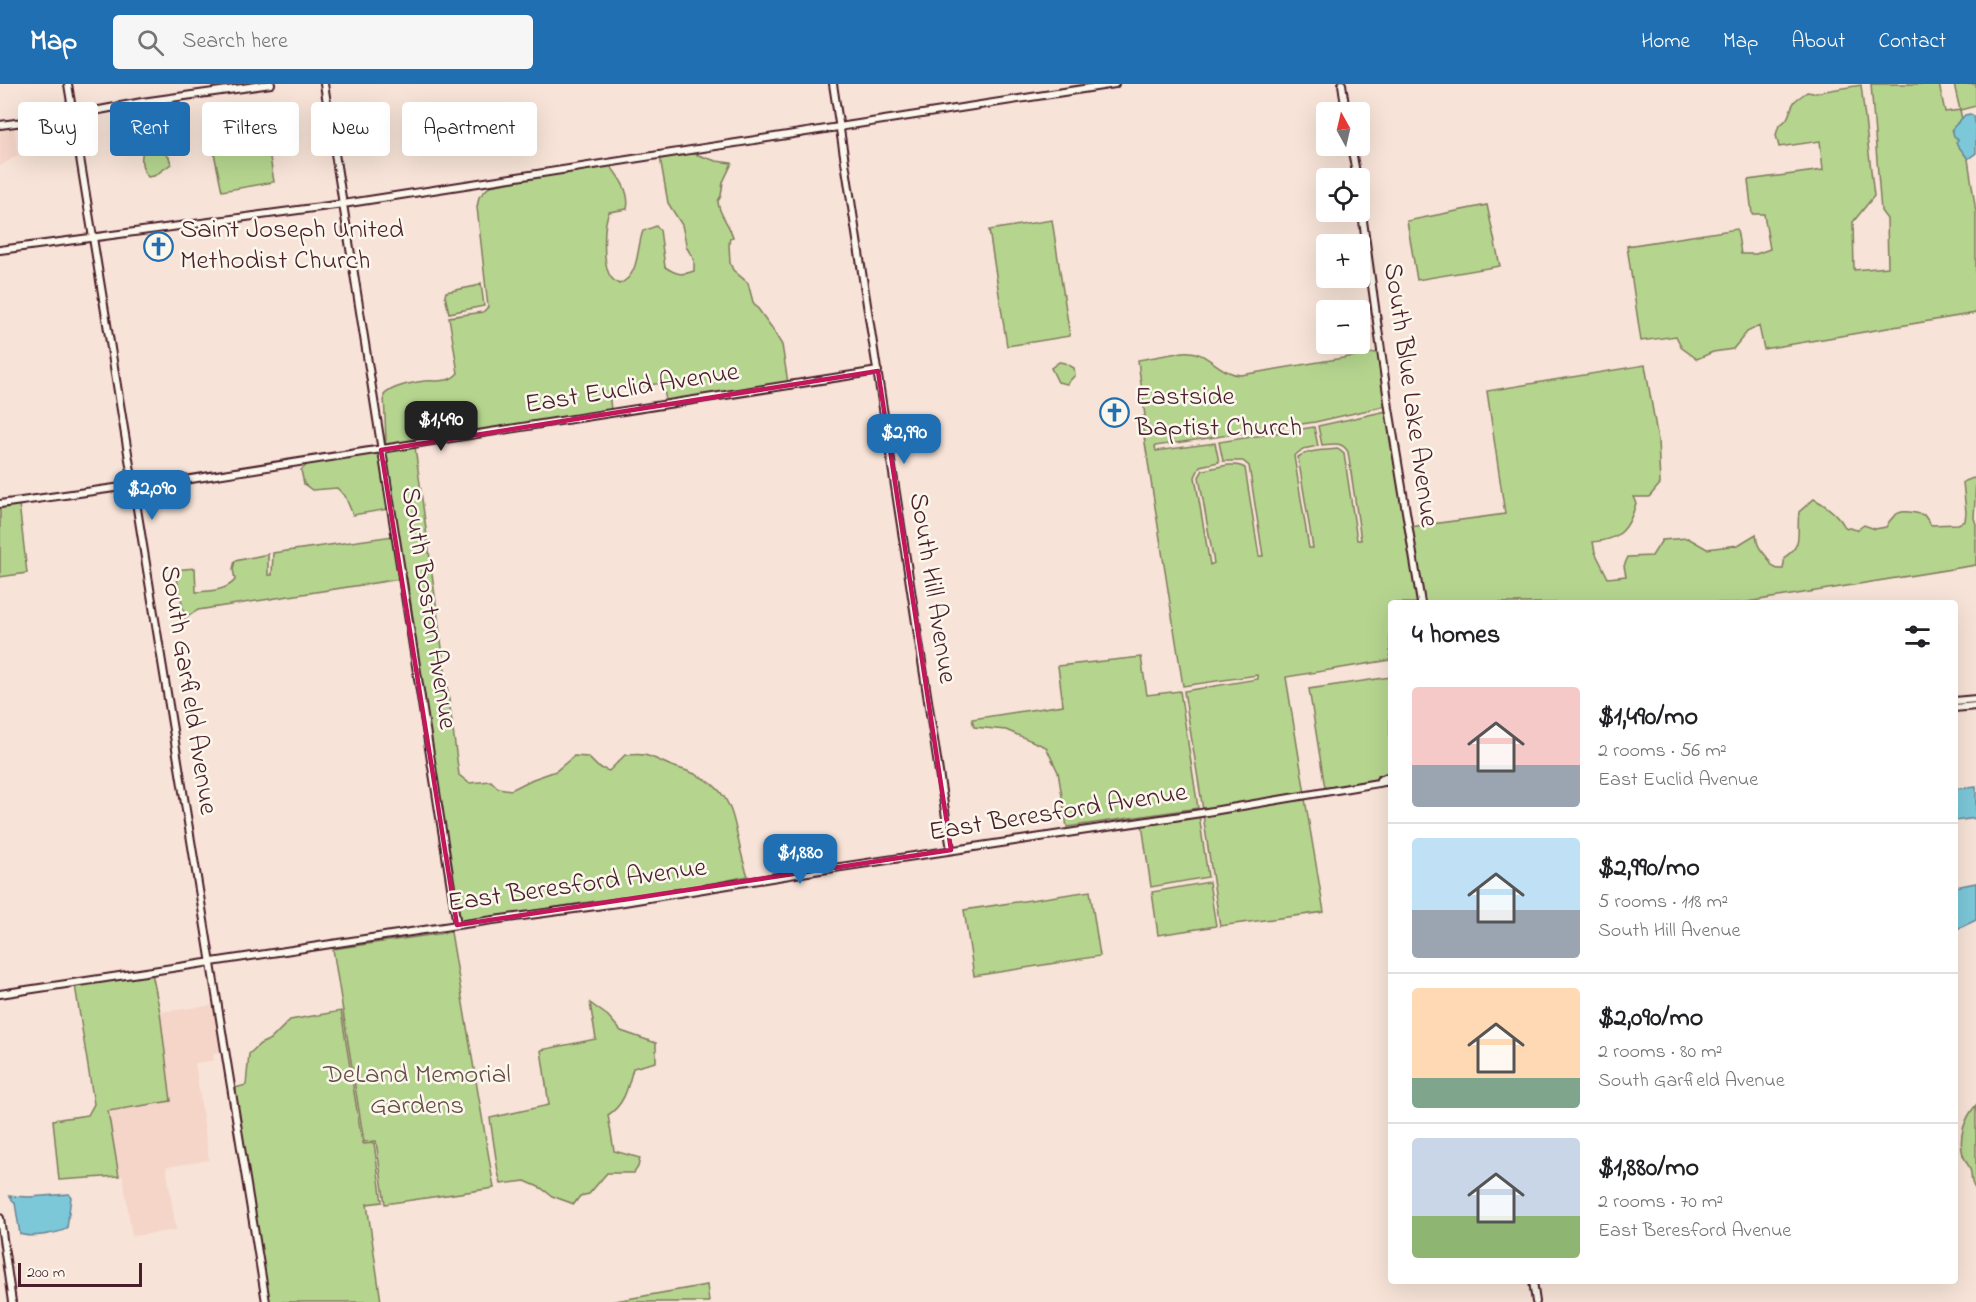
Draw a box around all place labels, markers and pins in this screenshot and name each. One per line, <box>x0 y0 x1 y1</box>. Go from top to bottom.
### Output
place label: Saint Joseph United Methodist Church <box>180 211 404 281</box>
church icon: Saint Joseph United Methodist Church <box>143 230 175 262</box>
place label: Eastside Baptist Church <box>1134 378 1302 448</box>
church icon: Eastside Baptist Church <box>1098 397 1130 429</box>
pin: $1,490 <box>392 401 490 452</box>
pin: $2,990 <box>855 414 953 465</box>
pin: $2,090 <box>103 470 201 521</box>
pin: $1,880 <box>751 834 849 885</box>

